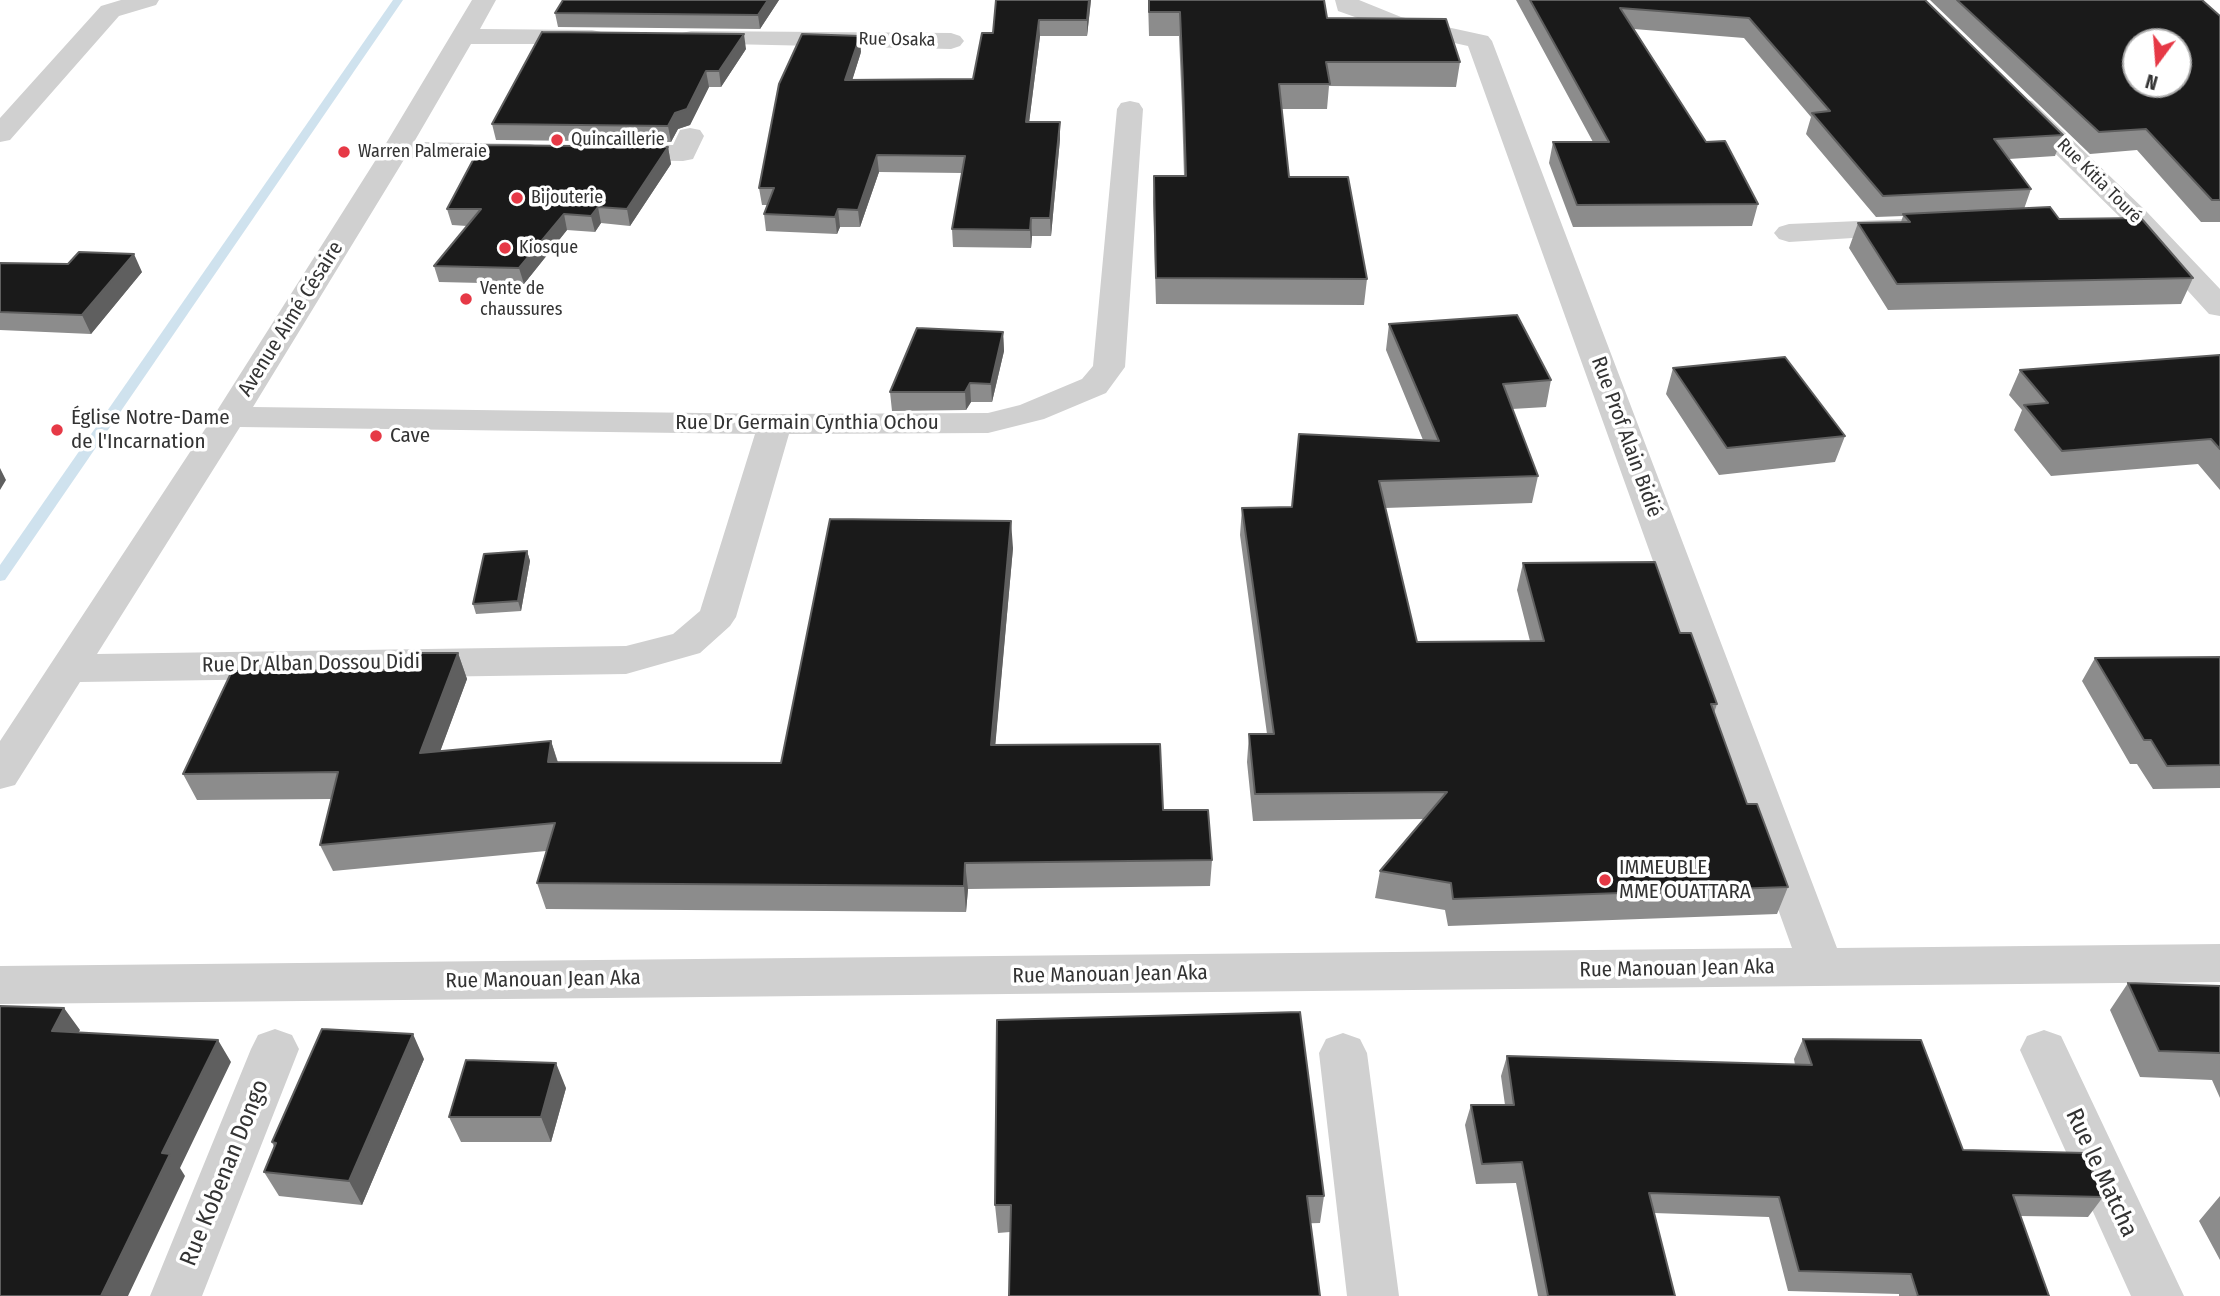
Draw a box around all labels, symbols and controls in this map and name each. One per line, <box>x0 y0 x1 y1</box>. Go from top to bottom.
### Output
north arrow <box>2122 28 2192 98</box>
street label: Rue Osaka <box>858 29 936 51</box>
text: N <box>2143 69 2160 94</box>
place label: Quincaillerie <box>571 129 665 151</box>
marker: Quincaillerie <box>549 132 565 148</box>
street label: Rue Kitia Touré <box>2052 134 2146 228</box>
place label: Warren Palmeraie <box>358 141 487 163</box>
marker: Warren Palmeraie <box>336 144 352 160</box>
place label: Bijouterie <box>531 187 603 209</box>
marker: Bijouterie <box>509 190 525 206</box>
street label: Avenue Aimé Césaire <box>233 237 349 401</box>
place label: Kiosque <box>519 237 578 259</box>
marker: Kiosque <box>497 240 513 256</box>
place label: Vente de chaussures <box>480 278 562 320</box>
marker: Vente de chaussures <box>458 291 474 307</box>
street label: Rue Prof Alain Bidié <box>1585 353 1667 521</box>
place label: Église Notre-Dame de l'Incarnation <box>71 405 230 455</box>
street label: Rue Dr Germain Cynthia Ochou <box>675 410 939 436</box>
marker: Église Notre-Dame de l'Incarnation <box>49 422 65 438</box>
place label: Cave <box>390 423 430 449</box>
marker: Cave <box>368 428 384 444</box>
street label: Rue Dr Alban Dossou Didi <box>202 649 420 679</box>
place label: IMMEUBLE MME OUATTARA <box>1619 855 1751 905</box>
marker: IMMEUBLE MME OUATTARA <box>1597 872 1613 888</box>
street label: Rue Manouan Jean Aka <box>1579 955 1775 983</box>
street label: Rue Manouan Jean Aka <box>1012 961 1208 989</box>
street label: Rue Manouan Jean Aka <box>445 966 641 994</box>
street label: Rue Kobenan Dongo <box>175 1076 275 1270</box>
street label: Rue le Matcha <box>2059 1104 2143 1242</box>

